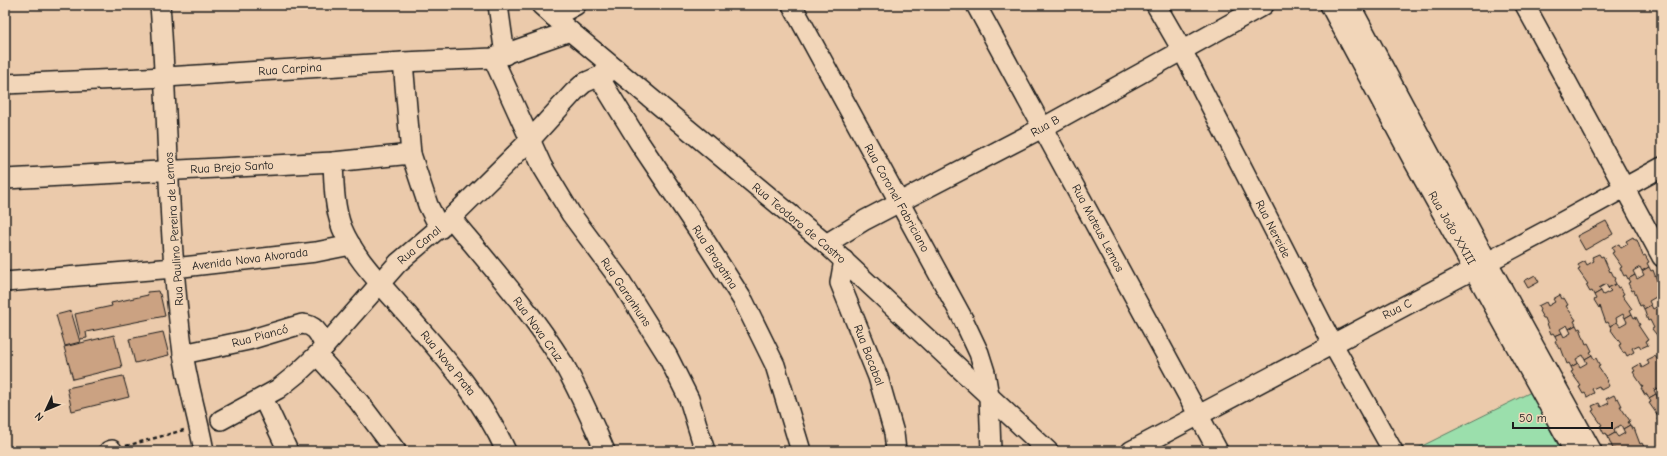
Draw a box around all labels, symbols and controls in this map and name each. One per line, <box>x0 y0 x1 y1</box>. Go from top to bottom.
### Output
street label: Rua Carpina <box>258 60 322 78</box>
street label: Rua B <box>1028 112 1062 140</box>
street label: Rua Coronel Fabriciano <box>861 142 933 254</box>
street label: Rua Paulino Pereira de Lemos <box>162 152 186 306</box>
street label: Rua Brejo Santo <box>190 158 274 176</box>
street label: Rua Teodoro de Castro <box>749 180 849 266</box>
street label: Rua Mateus Lemos <box>1069 182 1127 274</box>
street label: Rua João XXIII <box>1425 189 1479 267</box>
street label: Rua Nereide <box>1252 198 1294 260</box>
street label: Rua Bragatina <box>689 222 741 292</box>
street label: Rua Canal <box>394 223 444 267</box>
street label: Avenida Nova Alvorada <box>191 245 309 273</box>
street label: Rua Garanhuns <box>598 255 654 329</box>
street label: Rua Nova Cruz <box>510 294 566 365</box>
street label: Rua C <box>1380 296 1414 322</box>
street label: Rua Piancó <box>230 322 290 350</box>
street label: Rua Bacabal <box>851 322 887 388</box>
street label: Rua Nova Prata <box>418 328 478 398</box>
north arrow <box>26 390 66 430</box>
scale bar <box>1513 404 1612 430</box>
text: N <box>32 409 46 424</box>
text: 50 m <box>1519 411 1547 425</box>

